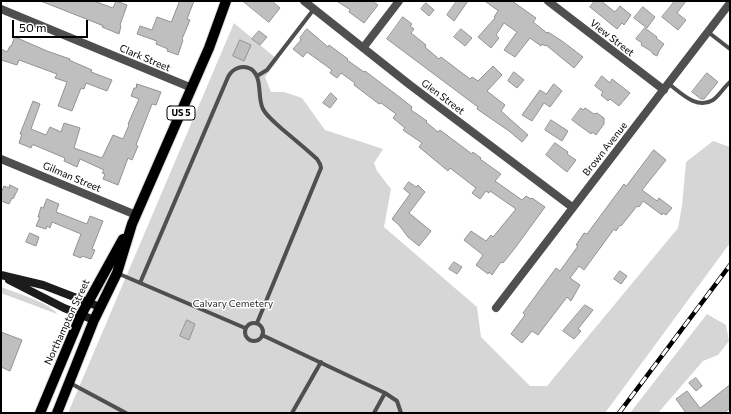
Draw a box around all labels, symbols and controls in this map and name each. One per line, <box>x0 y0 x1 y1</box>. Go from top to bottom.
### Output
scale bar <box>14 12 90 38</box>
street label: View Street <box>588 17 636 59</box>
text: 50 m <box>19 20 47 34</box>
street label: Clark Street <box>118 42 172 74</box>
street label: Glen Street <box>419 77 467 117</box>
road number: US 5 <box>167 106 195 120</box>
street label: Brown Avenue <box>580 120 630 178</box>
street label: Gilman Street <box>41 159 103 195</box>
street label: Northampton Street <box>42 277 92 367</box>
park label: Calvary Cemetery <box>193 298 273 310</box>

